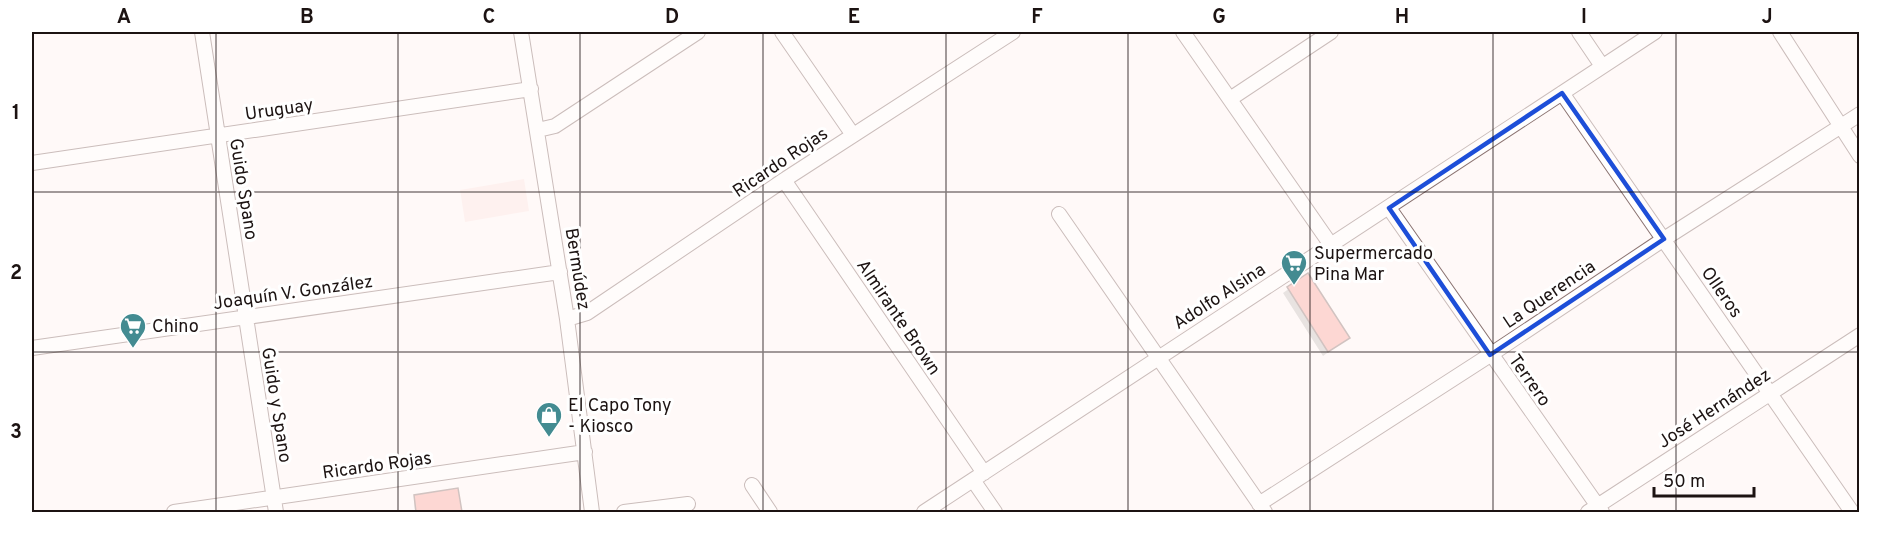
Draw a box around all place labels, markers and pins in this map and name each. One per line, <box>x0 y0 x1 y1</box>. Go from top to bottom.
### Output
place label: Supermercado Pina Mar <box>1314 243 1433 287</box>
supermarket icon: Supermercado Pina Mar <box>1279 248 1309 286</box>
supermarket icon: Chino <box>118 311 148 349</box>
place label: Chino <box>152 316 199 339</box>
place label: El Capo Tony - Kiosco <box>568 395 672 439</box>
shop icon: El Capo Tony - Kiosco <box>534 400 564 438</box>

